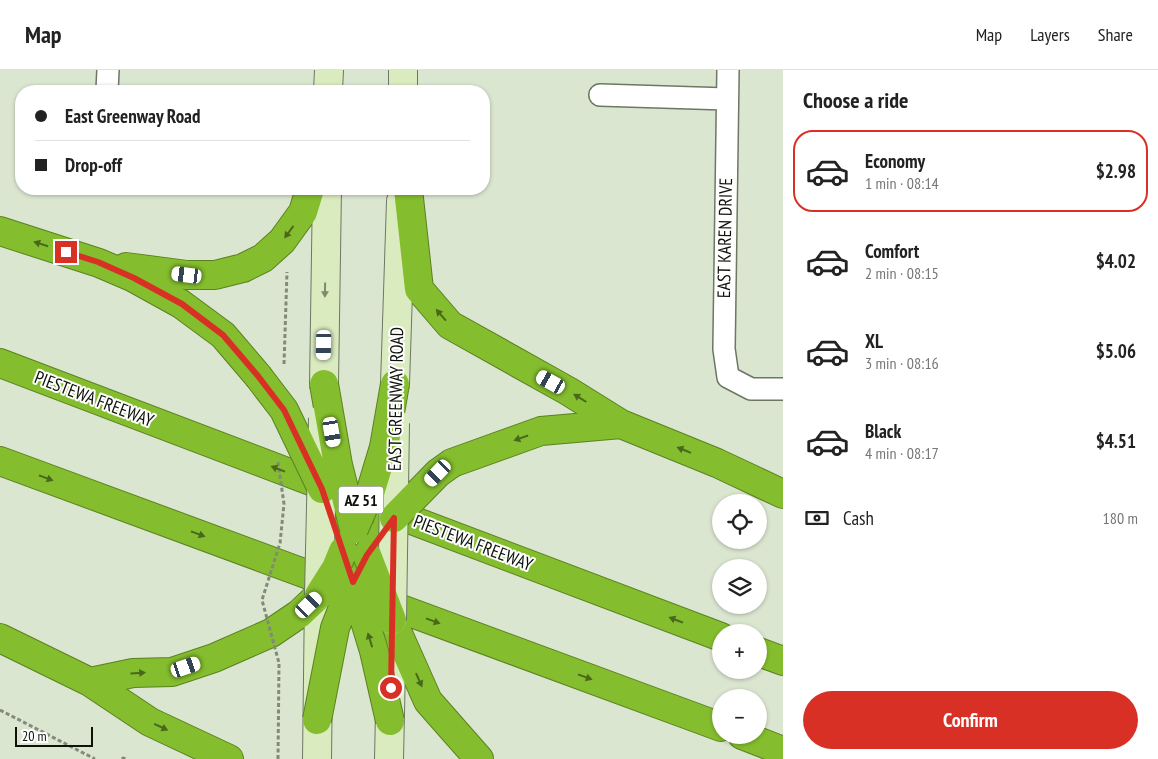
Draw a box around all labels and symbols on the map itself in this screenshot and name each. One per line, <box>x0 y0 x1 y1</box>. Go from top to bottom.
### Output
street label: EAST KAREN DRIVE <box>712 178 737 298</box>
one-way arrow <box>284 225 294 239</box>
one-way arrow <box>34 240 49 247</box>
route end <box>55 241 77 263</box>
car <box>171 266 202 284</box>
one-way arrow <box>321 282 329 298</box>
one-way arrow <box>436 308 447 321</box>
street label: EAST GREENWAY ROAD <box>383 327 408 471</box>
car <box>316 330 331 360</box>
street label: PIESTEWA FREEWAY <box>31 365 158 432</box>
car <box>534 368 567 396</box>
one-way arrow <box>573 394 586 403</box>
car <box>322 416 341 448</box>
one-way arrow <box>513 434 528 442</box>
one-way arrow <box>677 446 692 453</box>
car <box>422 457 453 489</box>
one-way arrow <box>270 465 285 473</box>
one-way arrow <box>39 474 54 482</box>
road number: AZ 51 <box>338 486 384 514</box>
street label: PIESTEWA FREEWAY <box>410 509 537 576</box>
one-way arrow <box>191 530 206 538</box>
car <box>292 589 325 621</box>
one-way arrow <box>668 616 683 623</box>
one-way arrow <box>425 618 440 625</box>
one-way arrow <box>366 633 374 648</box>
car <box>169 655 202 679</box>
one-way arrow <box>130 669 146 677</box>
one-way arrow <box>415 673 423 687</box>
one-way arrow <box>578 673 593 681</box>
route start <box>380 677 402 699</box>
one-way arrow <box>154 723 168 731</box>
scale bar <box>15 724 92 747</box>

